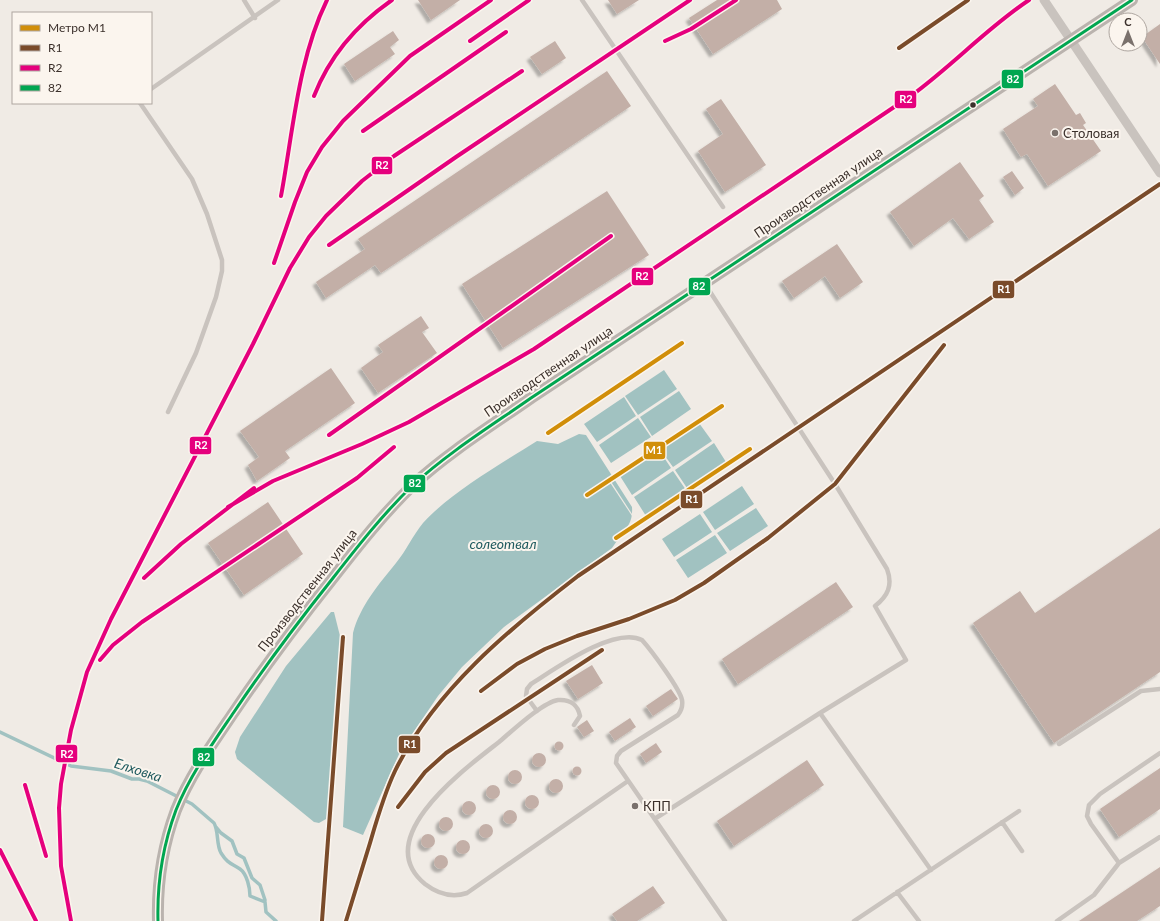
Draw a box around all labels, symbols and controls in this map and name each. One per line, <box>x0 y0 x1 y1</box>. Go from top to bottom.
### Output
legend <box>12 12 152 104</box>
north arrow <box>1108 12 1148 52</box>
text: С <box>1124 15 1132 28</box>
text: Метро M1 <box>48 20 106 35</box>
text: R1 <box>48 40 63 55</box>
text: R2 <box>48 60 63 75</box>
line badge: 82 <box>1001 69 1024 89</box>
text: 82 <box>1007 72 1019 85</box>
text: 82 <box>48 80 62 95</box>
line badge: R2 <box>894 90 917 109</box>
text: R2 <box>899 92 913 105</box>
unlabelled marker <box>968 100 978 110</box>
place label: Cтоловая <box>1063 125 1119 141</box>
marker: Cтоловая <box>1050 128 1060 138</box>
street label: Производственная улица <box>751 143 885 241</box>
line badge: R2 <box>371 156 393 175</box>
text: R2 <box>375 158 389 171</box>
line badge: R2 <box>631 267 654 286</box>
text: R2 <box>635 269 649 282</box>
line badge: 82 <box>688 277 711 296</box>
text: 82 <box>693 279 705 292</box>
line badge: R1 <box>992 280 1015 299</box>
text: R1 <box>997 282 1011 295</box>
street label: Производственная улица <box>481 322 615 420</box>
line badge: R2 <box>189 436 212 455</box>
text: R2 <box>194 438 208 451</box>
line badge: M1 <box>643 441 666 460</box>
text: M1 <box>646 443 662 456</box>
line badge: 82 <box>403 474 426 493</box>
text: 82 <box>409 476 421 489</box>
line badge: R1 <box>680 490 703 509</box>
text: R1 <box>685 492 699 505</box>
street label: Производственная улица <box>254 525 360 655</box>
water label: солеотвал <box>469 535 537 552</box>
line badge: R1 <box>398 735 421 754</box>
text: R1 <box>403 737 417 750</box>
line badge: R2 <box>55 744 78 763</box>
text: R2 <box>60 747 74 760</box>
line badge: 82 <box>192 747 215 767</box>
text: 82 <box>198 750 210 763</box>
water label: Елховка <box>112 754 164 785</box>
place label: КПП <box>643 798 671 814</box>
marker: КПП <box>630 801 640 811</box>

